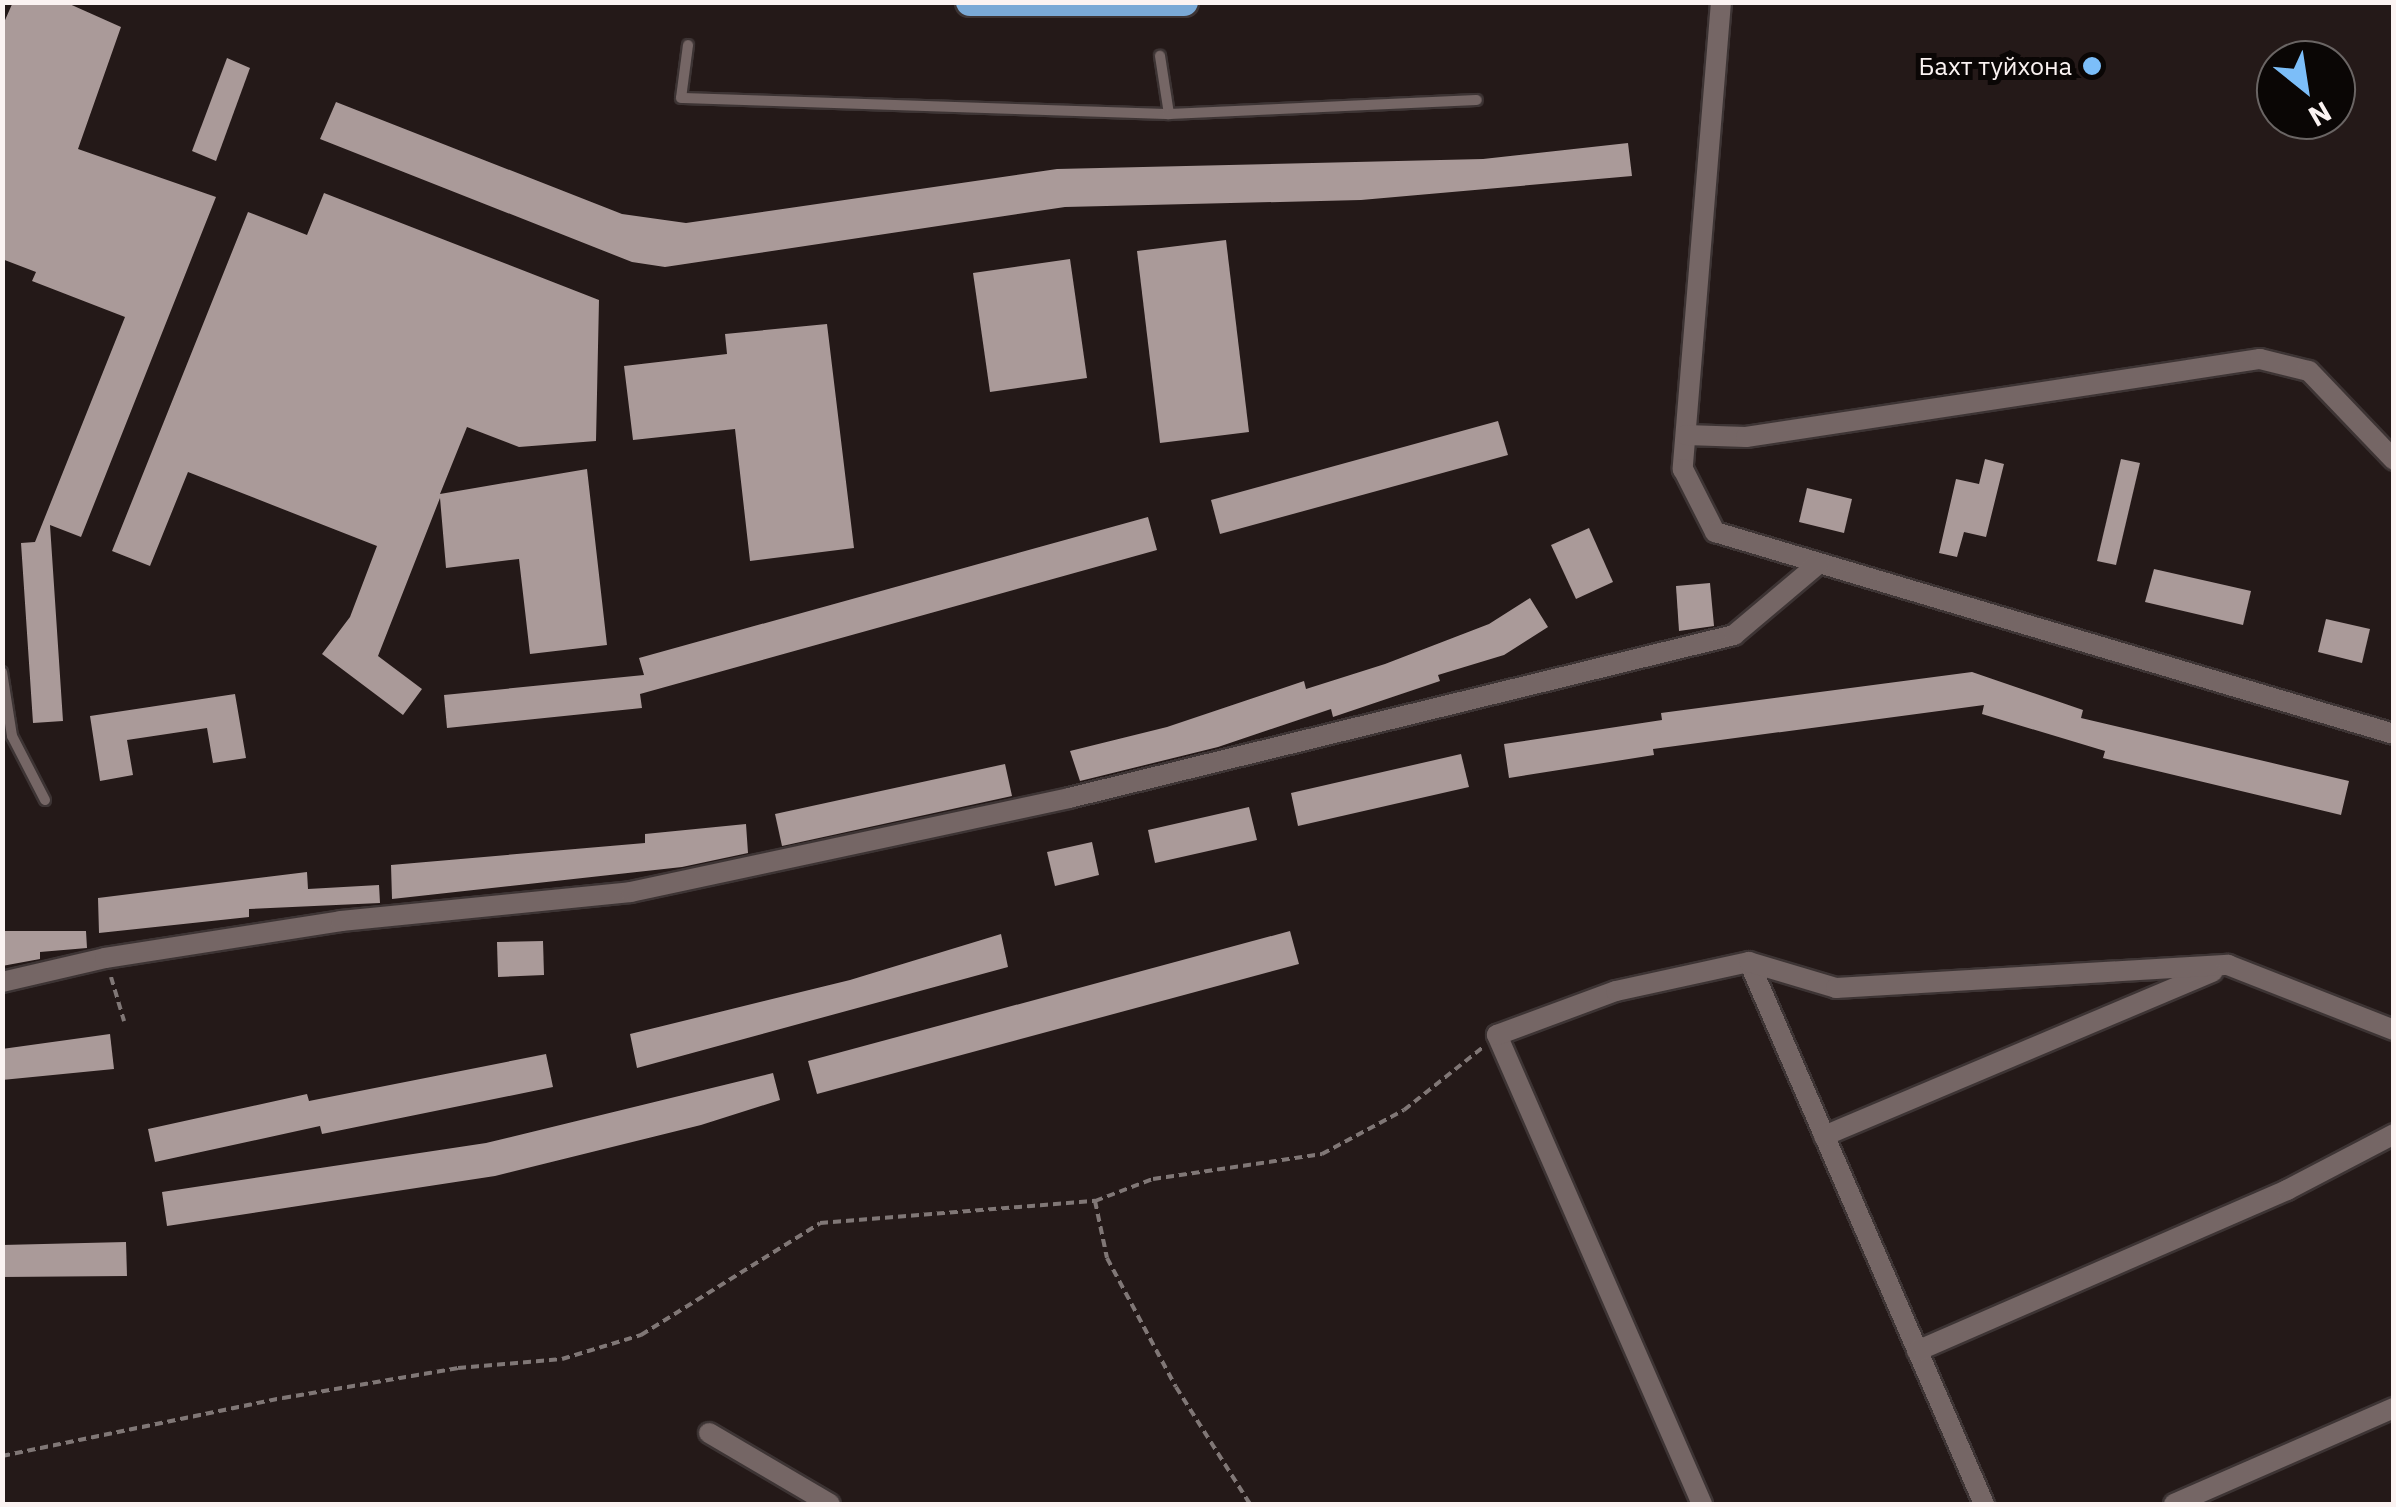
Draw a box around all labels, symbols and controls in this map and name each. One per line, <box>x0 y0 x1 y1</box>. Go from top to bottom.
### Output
north arrow <box>2256 40 2356 140</box>
place label: Бахт туйхона <box>1919 51 2072 81</box>
marker: Бахт туйхона <box>2081 55 2103 77</box>
text: N <box>2302 94 2338 136</box>

